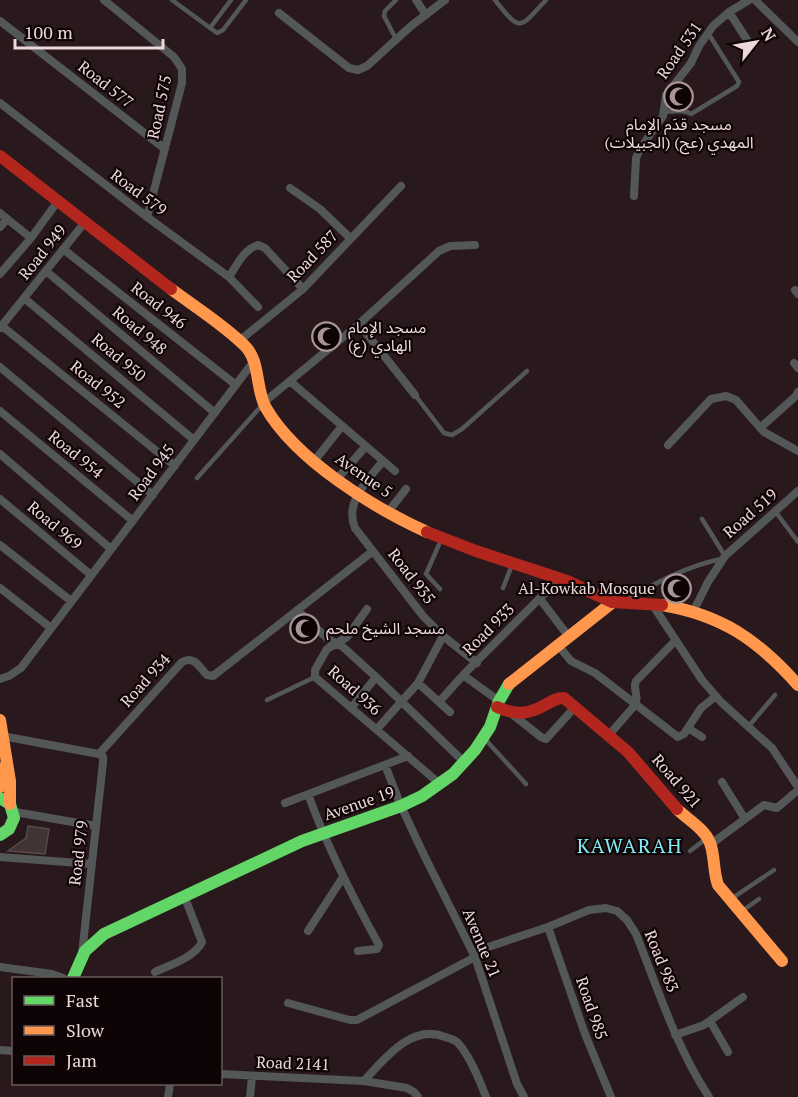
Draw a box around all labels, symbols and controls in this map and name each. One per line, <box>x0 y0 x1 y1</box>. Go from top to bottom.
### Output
scale bar <box>15 12 164 50</box>
north arrow <box>726 12 786 72</box>
street label: Road 531 <box>651 17 707 83</box>
text: 100 m <box>24 20 73 44</box>
text: N <box>756 23 781 45</box>
street label: Road 577 <box>74 55 138 113</box>
street label: Road 575 <box>141 73 177 141</box>
mosque icon: مسجد قدَم الإمام المهدي (عج) (الجبيلات) <box>663 80 695 112</box>
place label: مسجد قدَم الإمام المهدي (عج) (الجبيلات) <box>604 113 754 155</box>
street label: Road 579 <box>106 164 172 220</box>
street label: Road 949 <box>13 220 71 284</box>
street label: Road 587 <box>281 225 343 287</box>
street label: Road 946 <box>127 276 192 334</box>
street label: Road 948 <box>108 301 172 359</box>
place label: مسجد الإمام الهادي (ع) <box>348 316 427 358</box>
mosque icon: مسجد الإمام الهادي (ع) <box>311 320 343 352</box>
street label: Road 950 <box>87 328 151 386</box>
street label: Road 952 <box>66 355 130 413</box>
street label: Road 954 <box>44 425 109 483</box>
street label: Road 945 <box>123 439 179 505</box>
street label: Avenue 5 <box>331 447 397 503</box>
street label: Road 519 <box>718 483 782 543</box>
street label: Road 969 <box>23 496 87 554</box>
street label: Road 935 <box>383 544 441 608</box>
mosque icon: Al-Kowkab Mosque <box>660 572 692 604</box>
place label: Al-Kowkab Mosque <box>518 577 655 599</box>
street label: Road 933 <box>457 598 519 660</box>
mosque icon: مسجد الشيخ ملحم <box>289 612 321 644</box>
place label: مسجد الشيخ ملحم <box>326 617 445 641</box>
street label: Road 934 <box>115 648 175 712</box>
street label: Road 936 <box>323 660 387 720</box>
street label: Road 921 <box>647 749 707 813</box>
street label: Avenue 19 <box>321 781 397 825</box>
street label: Road 979 <box>63 819 93 887</box>
district label: KAWARAH <box>577 832 683 859</box>
street label: Avenue 21 <box>458 905 506 981</box>
street label: Road 983 <box>640 927 684 995</box>
street label: Road 985 <box>571 974 613 1042</box>
legend <box>12 977 222 1085</box>
text: Fast <box>66 988 100 1012</box>
text: Slow <box>66 1018 105 1042</box>
text: Jam <box>66 1048 97 1072</box>
street label: Road 2141 <box>256 1051 330 1075</box>

